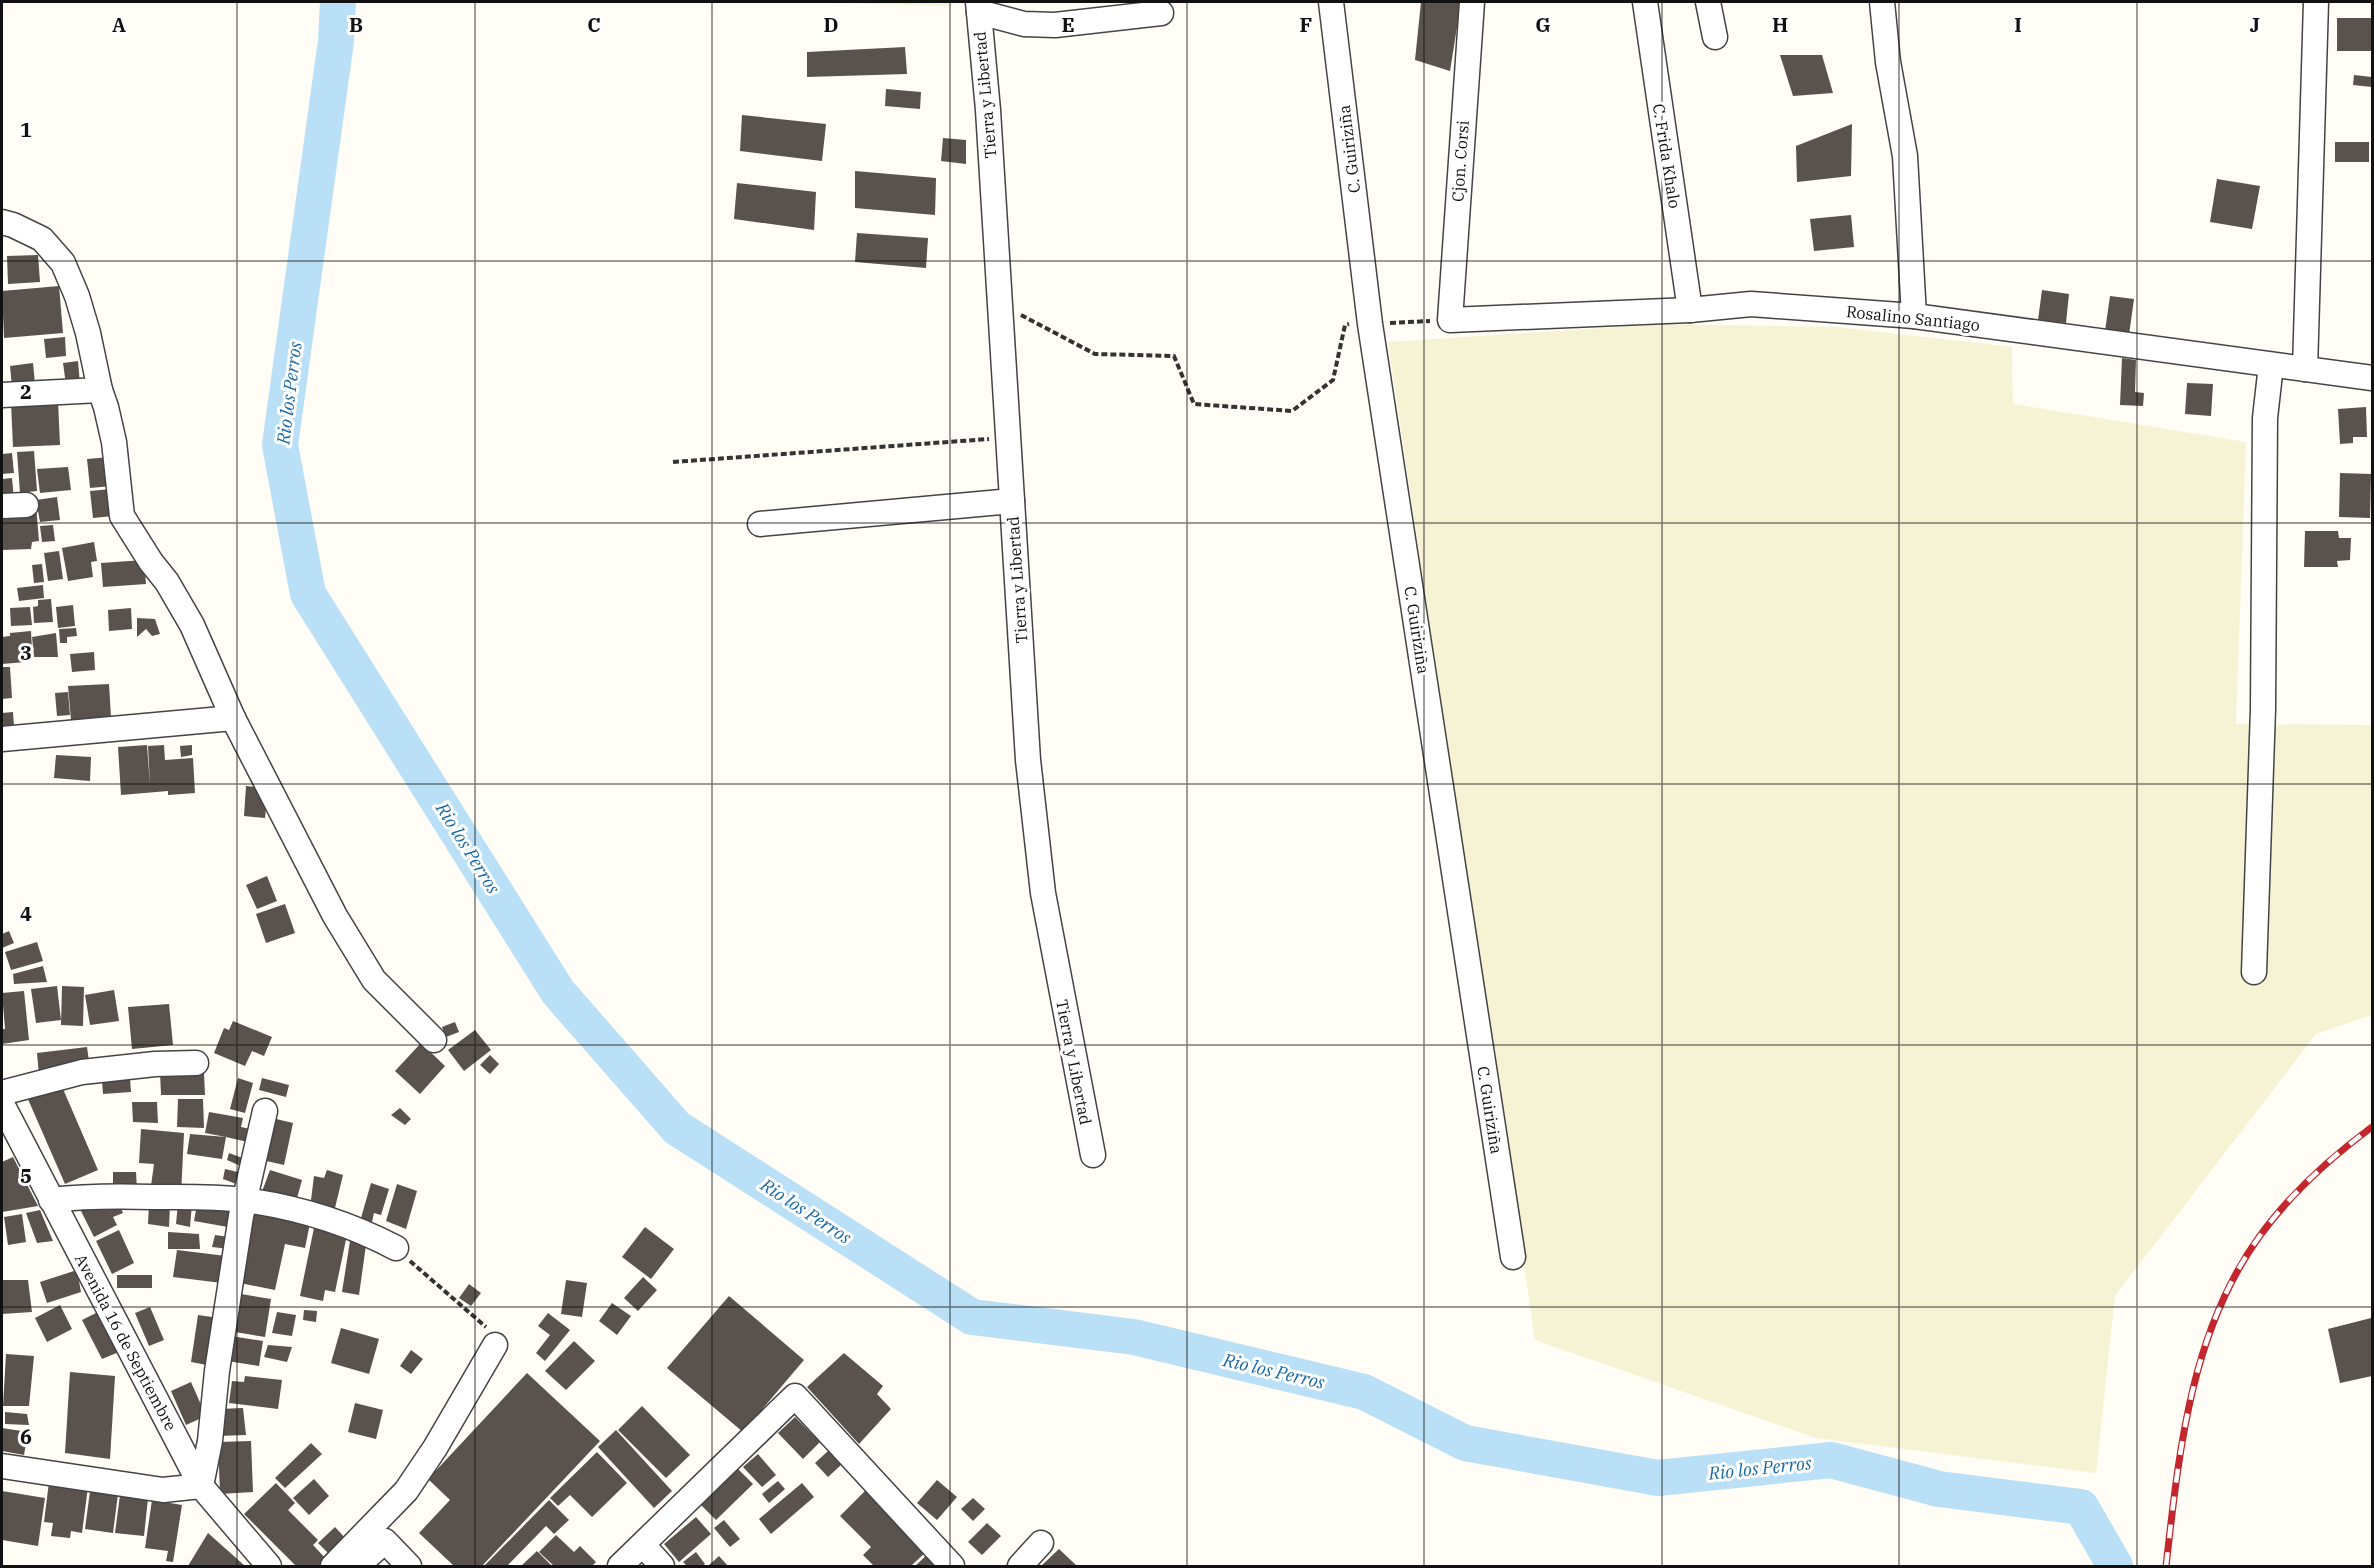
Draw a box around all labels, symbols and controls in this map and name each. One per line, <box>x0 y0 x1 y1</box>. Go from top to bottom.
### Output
text: A <box>112 11 126 38</box>
text: B <box>349 11 363 38</box>
text: C <box>587 11 601 38</box>
text: D <box>823 11 839 38</box>
text: E <box>1061 11 1075 38</box>
text: F <box>1300 11 1312 38</box>
text: G <box>1535 11 1551 38</box>
text: H <box>1772 11 1788 38</box>
text: I <box>2014 11 2022 38</box>
text: J <box>2250 11 2260 38</box>
street label: Tierra y Libertad <box>969 31 1001 159</box>
street label: C. Frida Khalo <box>1649 102 1685 210</box>
street label: C. Guiriziña <box>1334 104 1364 194</box>
text: 1 <box>20 116 32 143</box>
street label: Cjon. Corsi <box>1447 119 1473 203</box>
street label: Rosalino Santiago <box>1845 301 1981 335</box>
water label: Rio los Perros <box>271 340 307 447</box>
text: 2 <box>20 378 32 405</box>
street label: Tierra y Libertad <box>1003 516 1031 644</box>
street label: C. Guiriziña <box>1400 585 1434 676</box>
text: 3 <box>20 639 32 666</box>
water label: Rio los Perros <box>430 797 505 898</box>
text: 4 <box>20 900 32 927</box>
street label: Tierra y Libertad <box>1052 998 1096 1127</box>
street label: C. Guiriziña <box>1473 1065 1507 1156</box>
text: 5 <box>20 1162 32 1189</box>
water label: Rio los Perros <box>756 1173 856 1249</box>
street label: Avenida 16 de Septiembre <box>71 1250 181 1434</box>
water label: Rio los Perros <box>1220 1348 1327 1394</box>
text: 6 <box>20 1423 32 1450</box>
water label: Rio los Perros <box>1706 1451 1813 1485</box>

